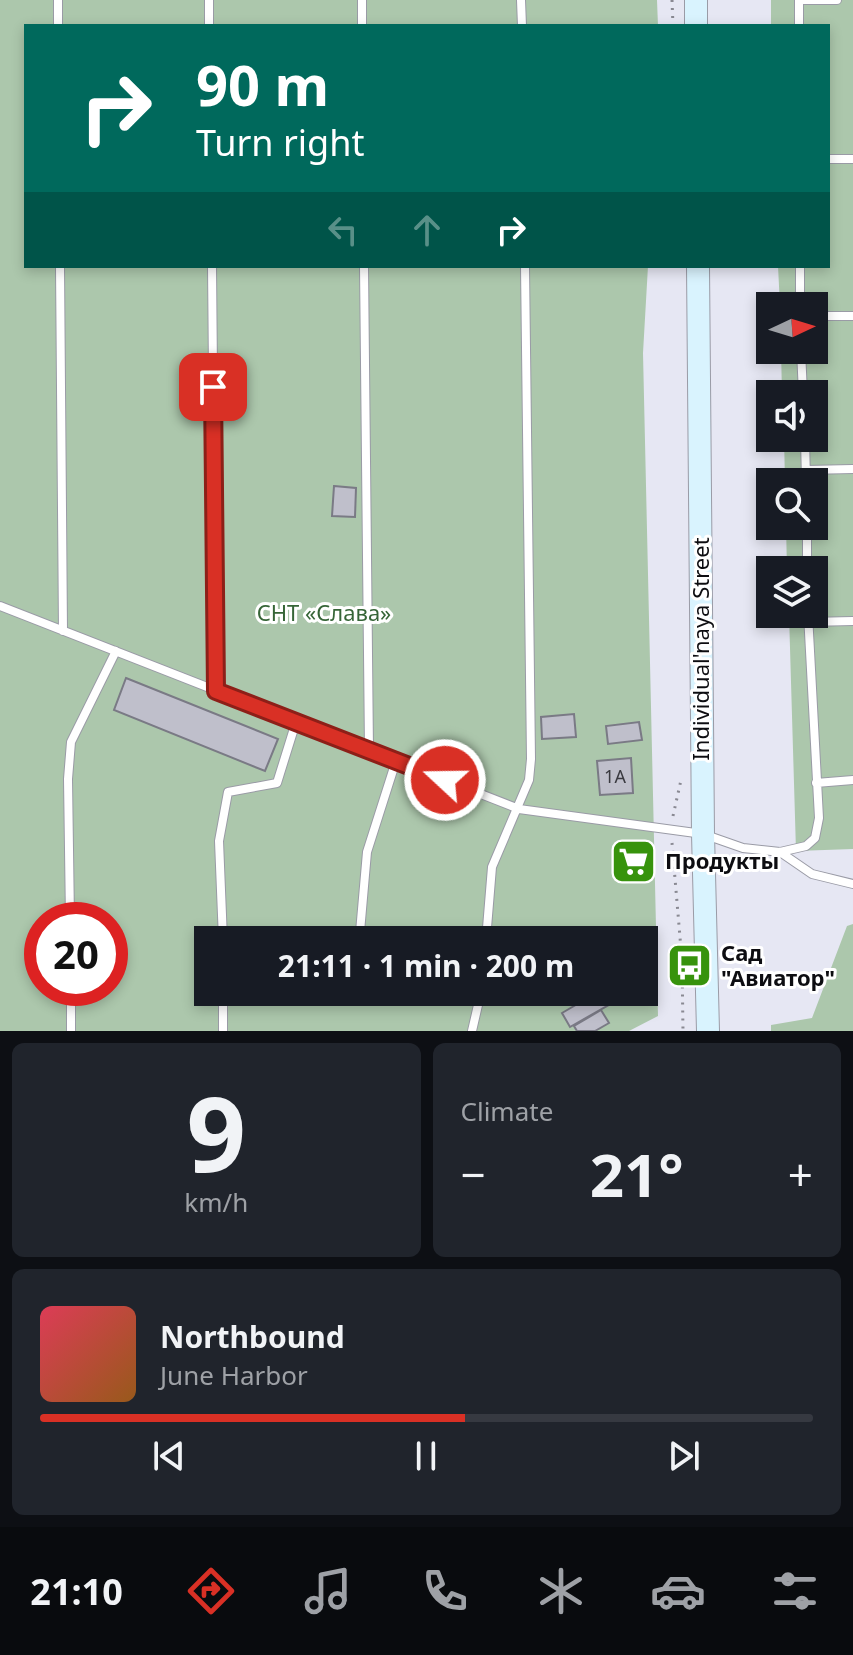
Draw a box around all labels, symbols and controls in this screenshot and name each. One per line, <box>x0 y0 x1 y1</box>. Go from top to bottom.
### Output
text: 90 m <box>196 46 329 122</box>
icon: right <box>64 56 168 160</box>
text: Turn right <box>196 118 364 167</box>
icon: left <box>321 208 365 252</box>
icon: ahead <box>405 208 449 252</box>
icon: right <box>489 208 533 252</box>
north arrow <box>756 292 828 364</box>
map controls <box>756 292 828 628</box>
pin <box>179 353 247 421</box>
icon: arrive <box>191 365 235 409</box>
button: sound <box>756 380 828 452</box>
button: search <box>756 468 828 540</box>
street label: Individual'naya Street <box>685 537 715 761</box>
button: layers <box>756 556 828 628</box>
park label: СНТ «Слава» <box>257 597 391 627</box>
position arrow <box>403 738 487 822</box>
house number: 1А <box>604 764 626 788</box>
supermarket icon: Продукты <box>610 837 658 885</box>
place label: Продукты <box>665 845 779 875</box>
speed limit sign: 20 <box>24 902 128 1006</box>
place label: Сад "Авиатор" <box>721 937 835 992</box>
bus stop icon: Сад "Авиатор" <box>666 942 714 990</box>
text: 21:11 · 1 min · 200 m <box>278 945 574 986</box>
text: 9 <box>187 1061 246 1202</box>
text: Climate <box>461 1093 553 1129</box>
text: 21° <box>590 1133 684 1215</box>
text: − <box>461 1144 486 1204</box>
text: + <box>788 1144 813 1204</box>
text: km/h <box>184 1184 248 1220</box>
text: Northbound <box>160 1316 345 1357</box>
text: June Harbor <box>160 1357 308 1393</box>
icon: previous <box>147 1434 191 1478</box>
icon: pause <box>404 1434 448 1478</box>
icon: next <box>662 1434 706 1478</box>
icon: directions <box>183 1563 239 1619</box>
icon: music <box>300 1563 356 1619</box>
icon: phone <box>417 1563 473 1619</box>
icon: climate <box>533 1563 589 1619</box>
icon: car <box>650 1563 706 1619</box>
icon: filters <box>767 1563 823 1619</box>
text: 21:10 <box>30 1567 123 1616</box>

